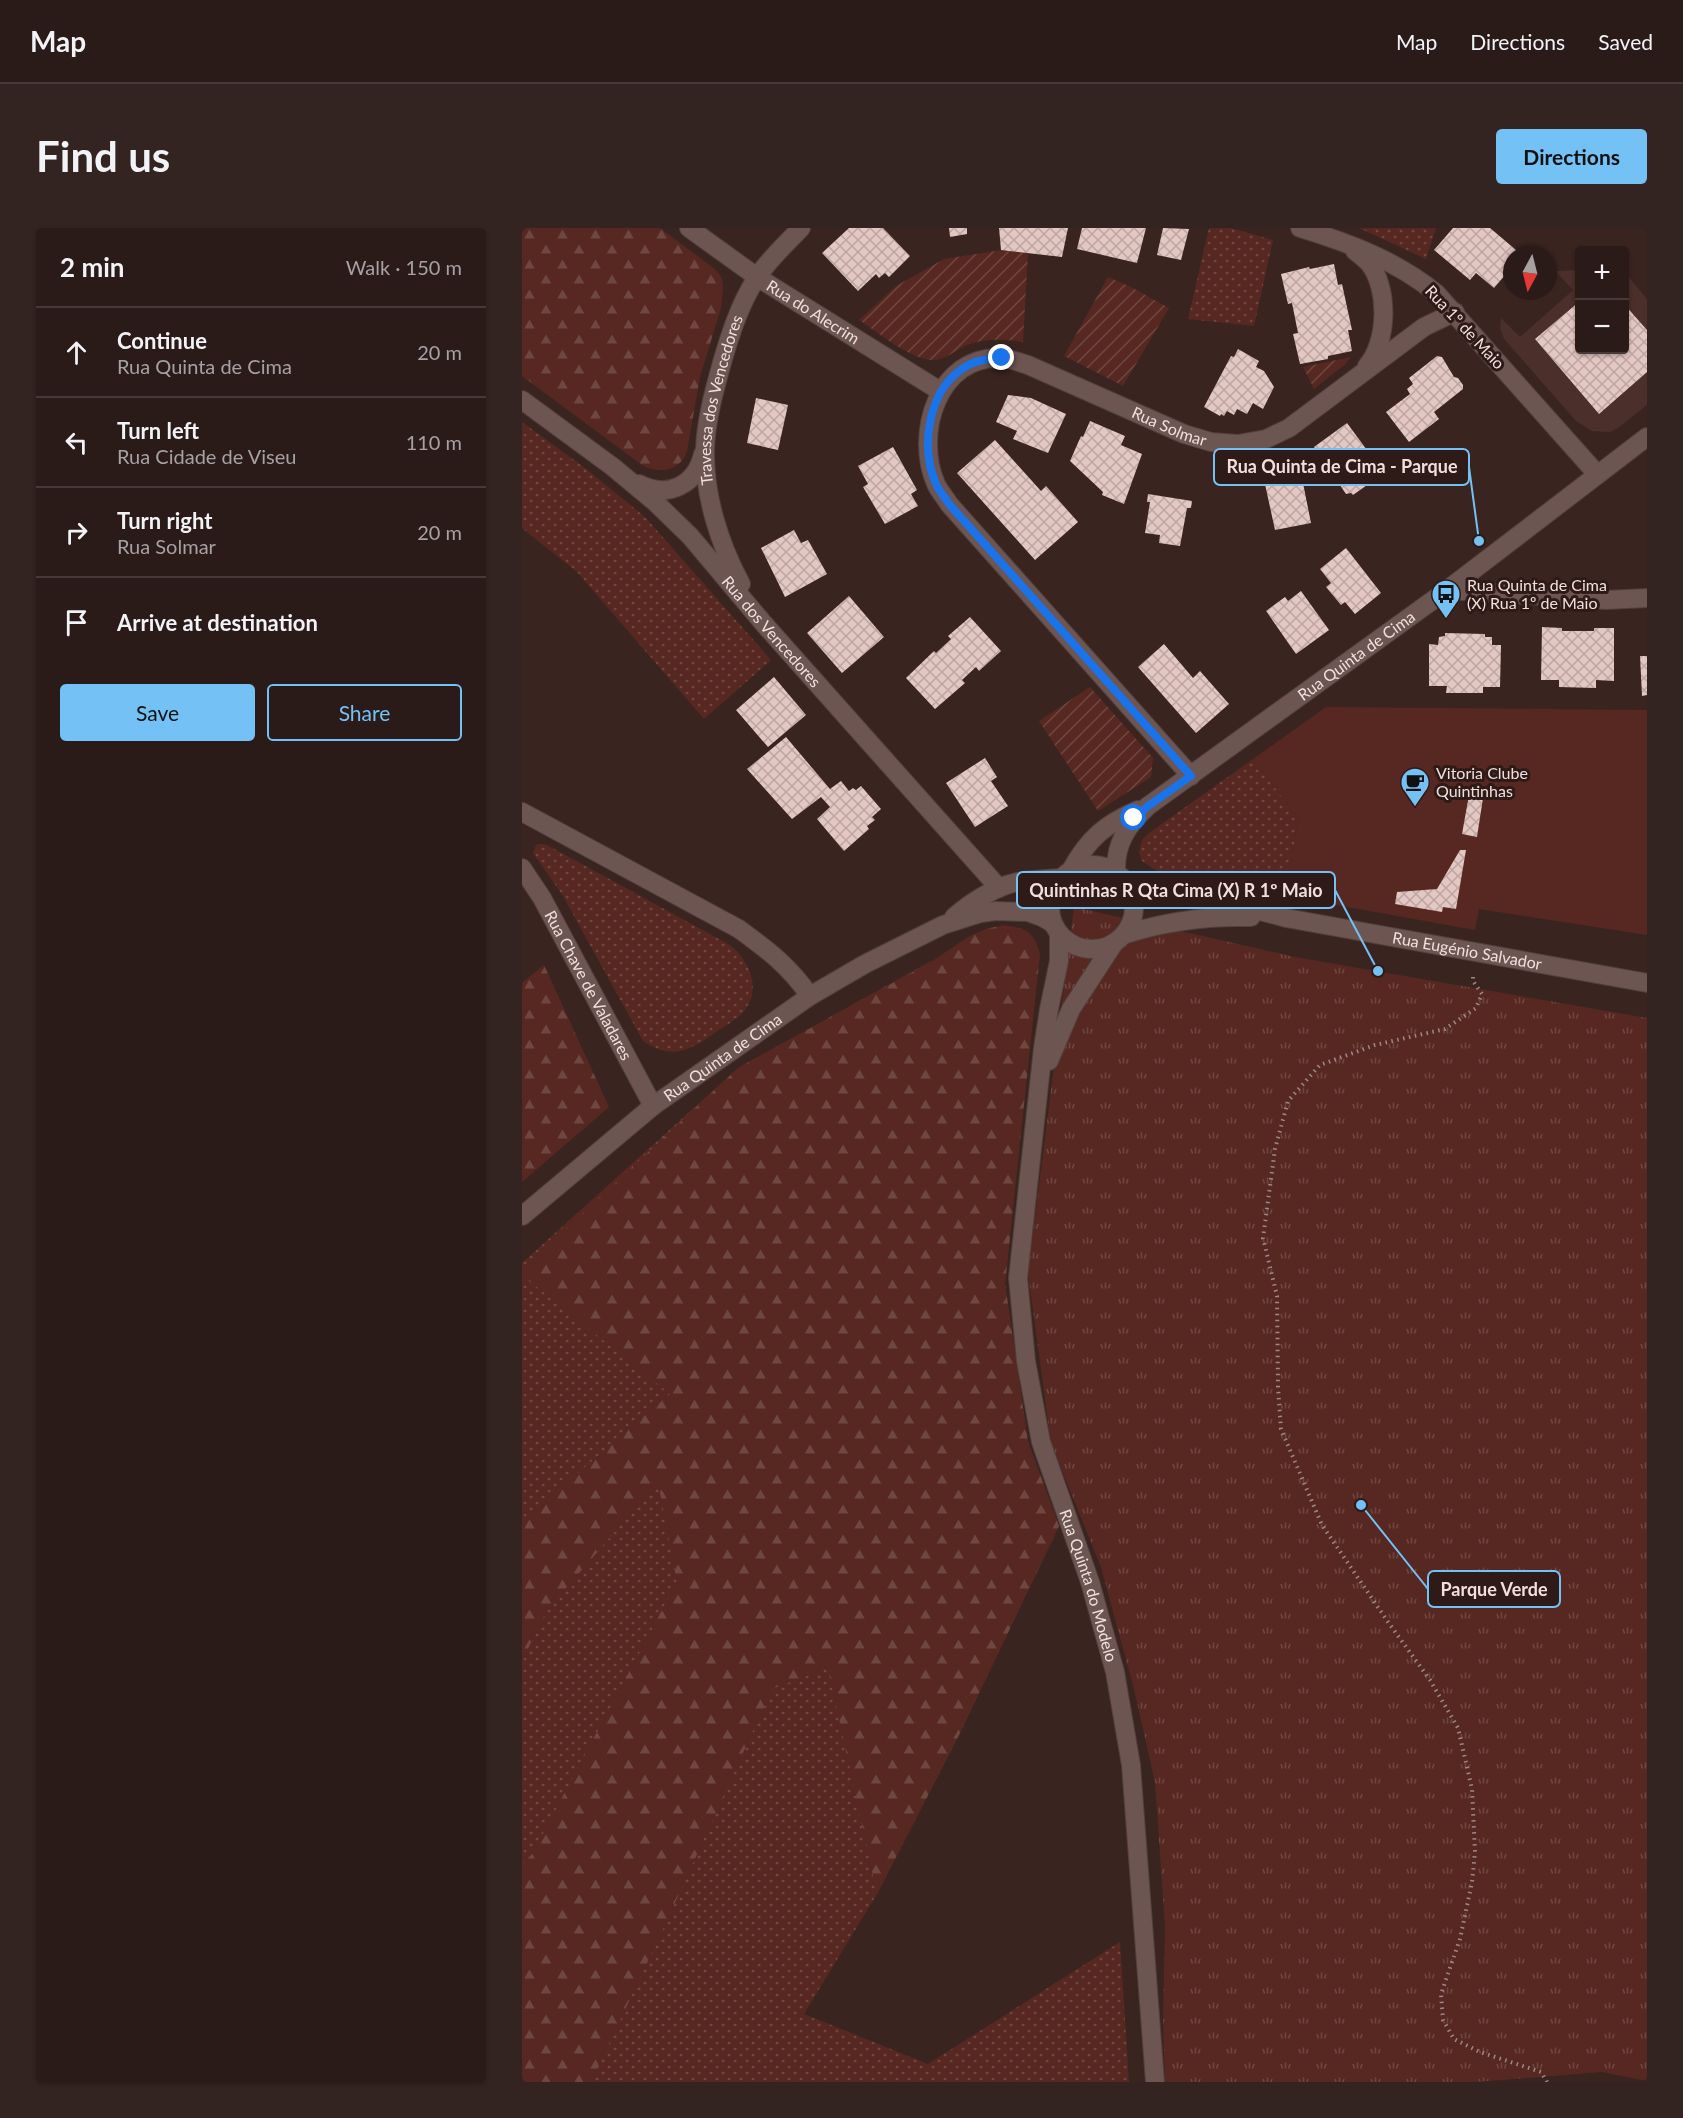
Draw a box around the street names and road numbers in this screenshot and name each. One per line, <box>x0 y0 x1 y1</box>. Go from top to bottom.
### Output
street label: Rua do Alecrim <box>764 276 863 348</box>
street label: Rua 1º de Maio <box>1422 281 1509 372</box>
street label: Travessa dos Vencedores <box>695 312 746 486</box>
street label: Rua Solmar <box>1129 402 1209 449</box>
street label: Rua dos Vencedores <box>718 572 825 691</box>
street label: Rua Quinta de Cima <box>1294 606 1418 704</box>
street label: Rua Chave de Valadares <box>541 907 637 1063</box>
street label: Rua Eugénio Salvador <box>1391 927 1544 973</box>
street label: Rua Quinta de Cima <box>659 1009 785 1105</box>
street label: Rua Quinta do Modelo <box>1056 1507 1122 1664</box>

